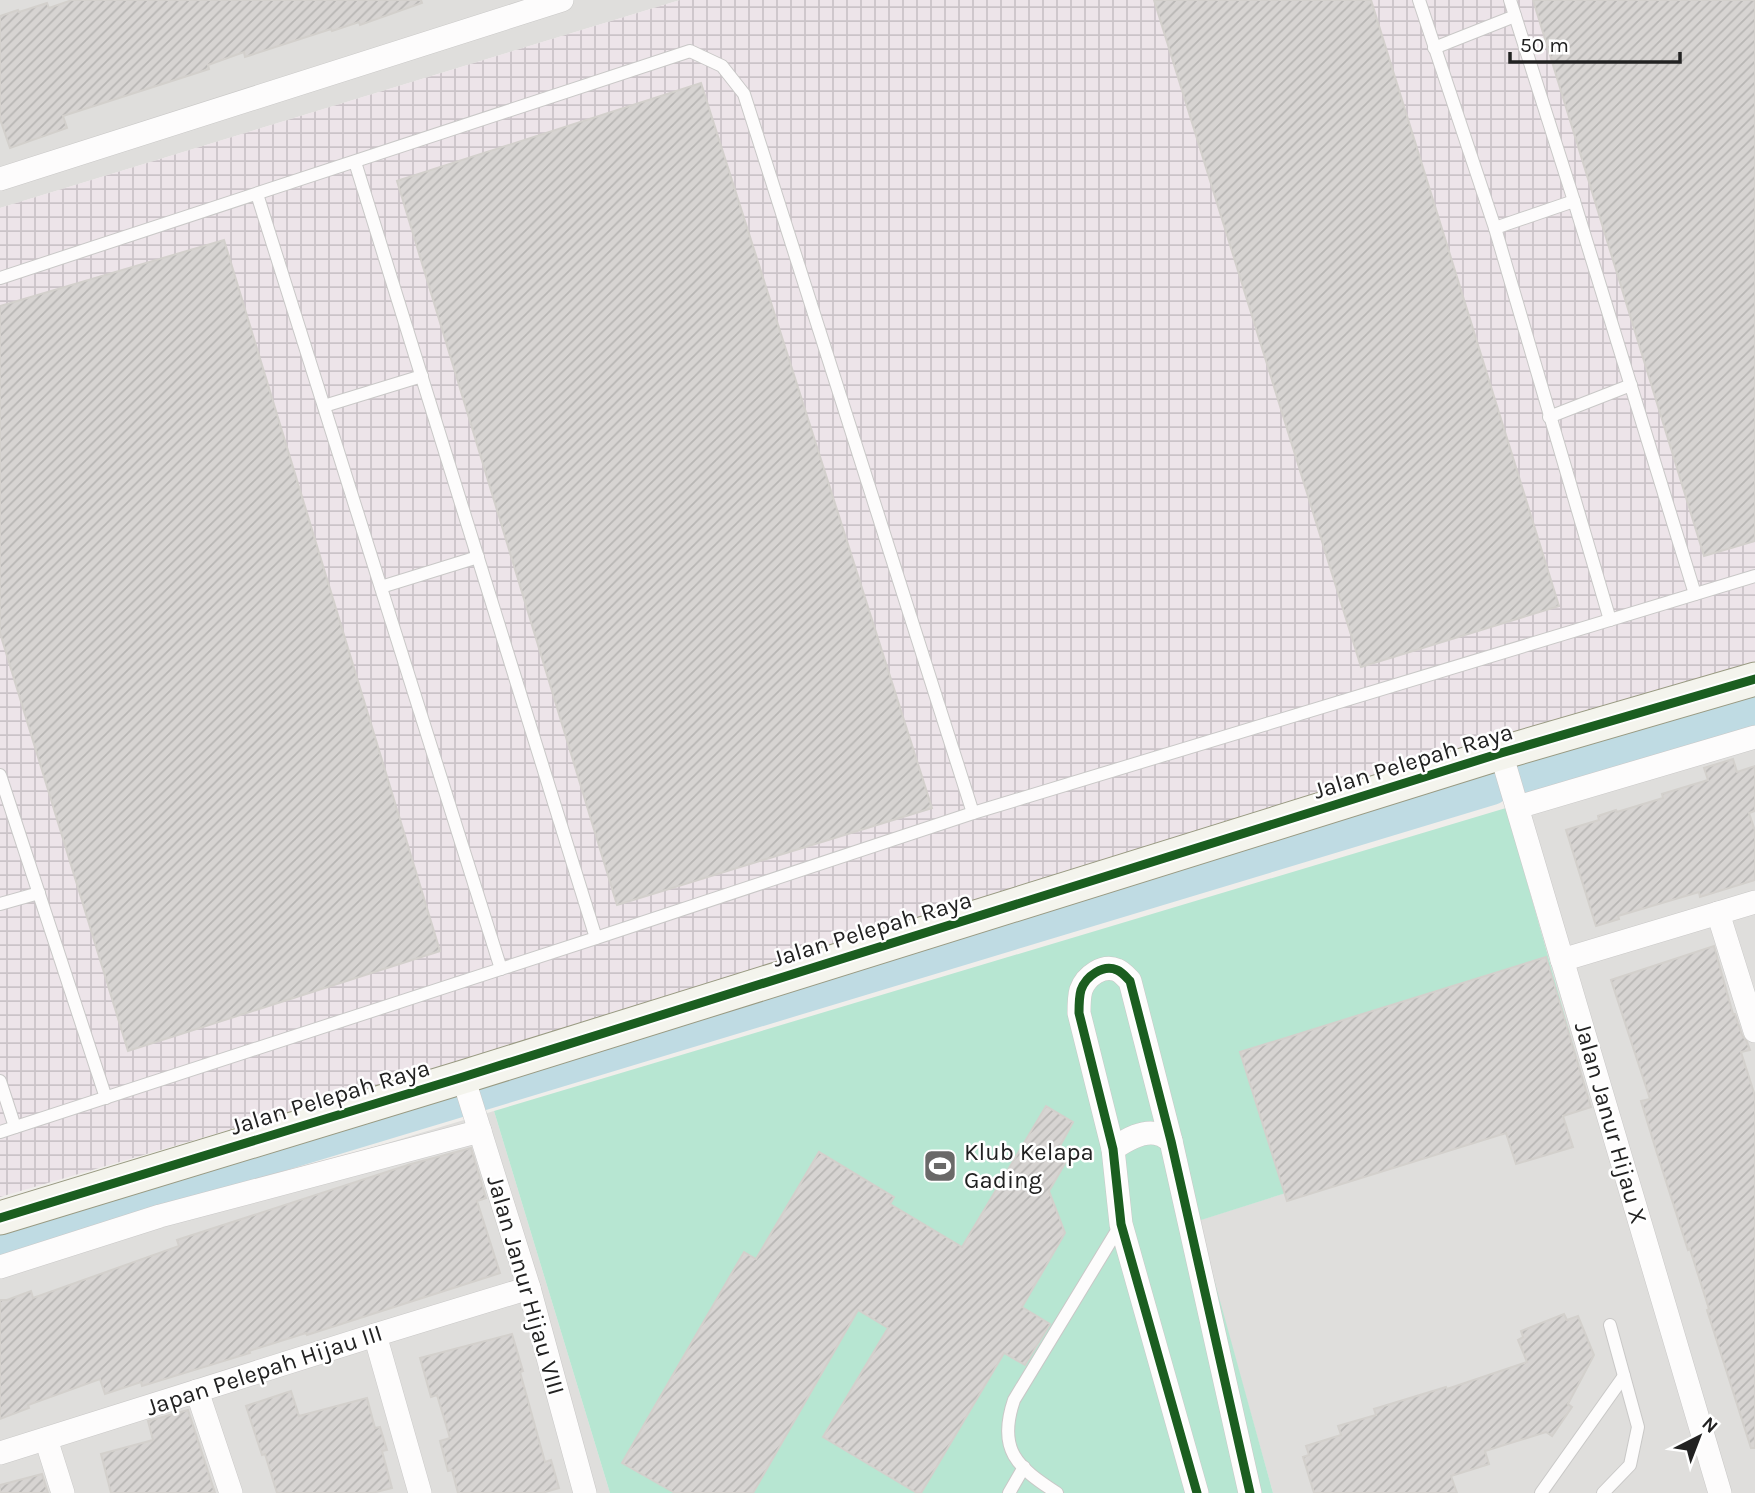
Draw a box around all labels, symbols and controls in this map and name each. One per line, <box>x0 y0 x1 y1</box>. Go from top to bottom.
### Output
scale bar <box>1510 21 1680 65</box>
text: 50 m <box>1520 33 1569 57</box>
street label: Jalan Pelepah Raya <box>1310 717 1516 805</box>
street label: Jalan Pelepah Raya <box>769 885 975 973</box>
street label: Jalan Janur Hijau X <box>1569 1019 1653 1227</box>
street label: Jalan Pelepah Raya <box>227 1053 433 1141</box>
place label: Klub Kelapa Gading <box>964 1138 1094 1194</box>
sports icon: Klub Kelapa Gading <box>921 1147 959 1185</box>
street label: Jalan Janur Hijau VIII <box>481 1172 571 1398</box>
street label: Japan Pelepah Hijau III <box>142 1319 386 1421</box>
north arrow <box>1664 1402 1734 1472</box>
text: N <box>1697 1412 1722 1438</box>

